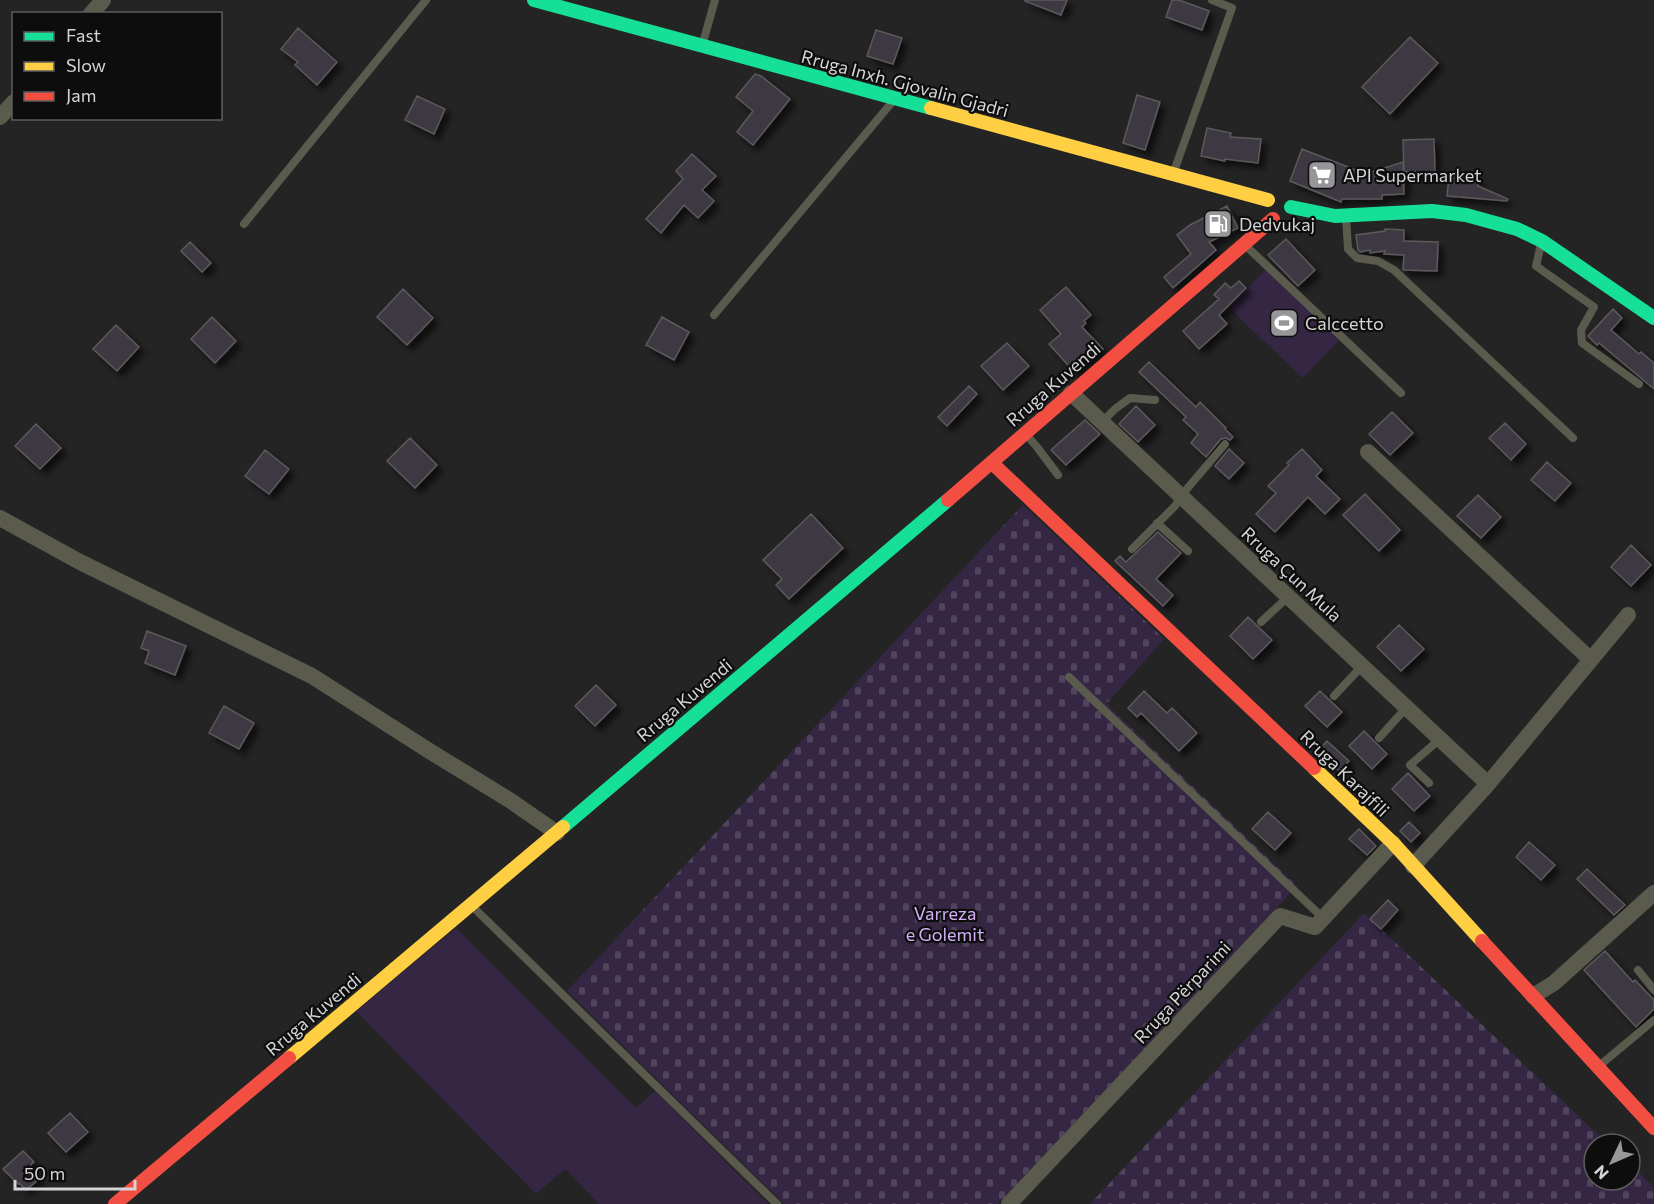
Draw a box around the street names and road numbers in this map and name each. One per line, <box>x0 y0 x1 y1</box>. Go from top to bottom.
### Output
street label: Rruga Inxh. Gjovalin Gjadri <box>799 45 1011 121</box>
street label: Rruga Kuvendi <box>1001 337 1105 431</box>
street label: Rruga Çun Mula <box>1237 522 1347 626</box>
street label: Rruga Kuvendi <box>632 654 736 746</box>
street label: Rruga Karajfili <box>1296 725 1394 821</box>
street label: Rruga Përparimi <box>1129 936 1235 1048</box>
street label: Rruga Kuvendi <box>261 968 365 1060</box>

